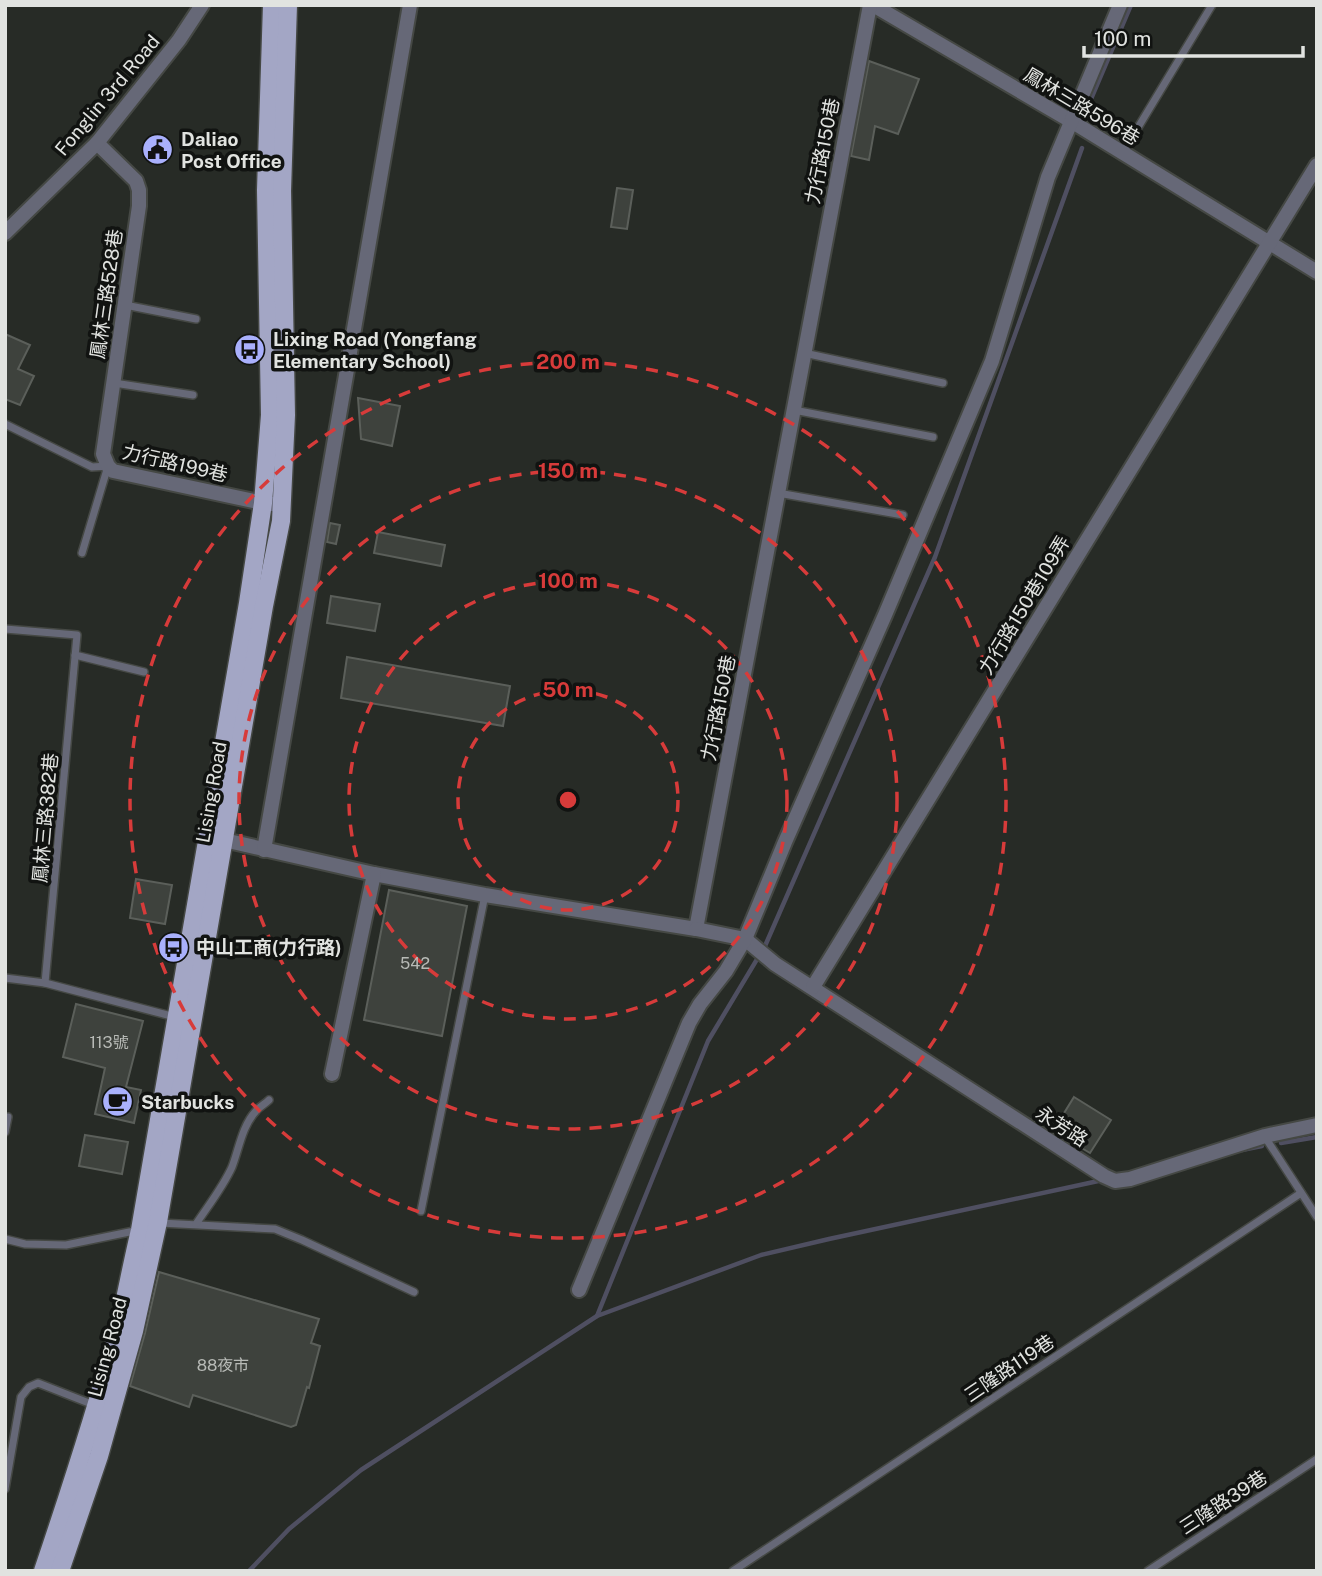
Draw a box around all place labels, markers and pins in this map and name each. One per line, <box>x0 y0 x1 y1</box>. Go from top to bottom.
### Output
place label: Daliao Post Office <box>181 128 282 172</box>
public building icon: Daliao Post Office <box>141 133 175 167</box>
place label: Lixing Road (Yongfang Elementary School) <box>273 328 477 372</box>
bus stop icon: Lixing Road (Yongfang Elementary School) <box>233 333 267 367</box>
centre of rings <box>556 788 580 812</box>
bus stop icon: 中山工商(力行路) <box>156 930 190 964</box>
place label: 中山工商(力行路) <box>196 936 342 958</box>
cafe icon: Starbucks <box>101 1085 135 1119</box>
place label: Starbucks <box>141 1091 234 1113</box>

